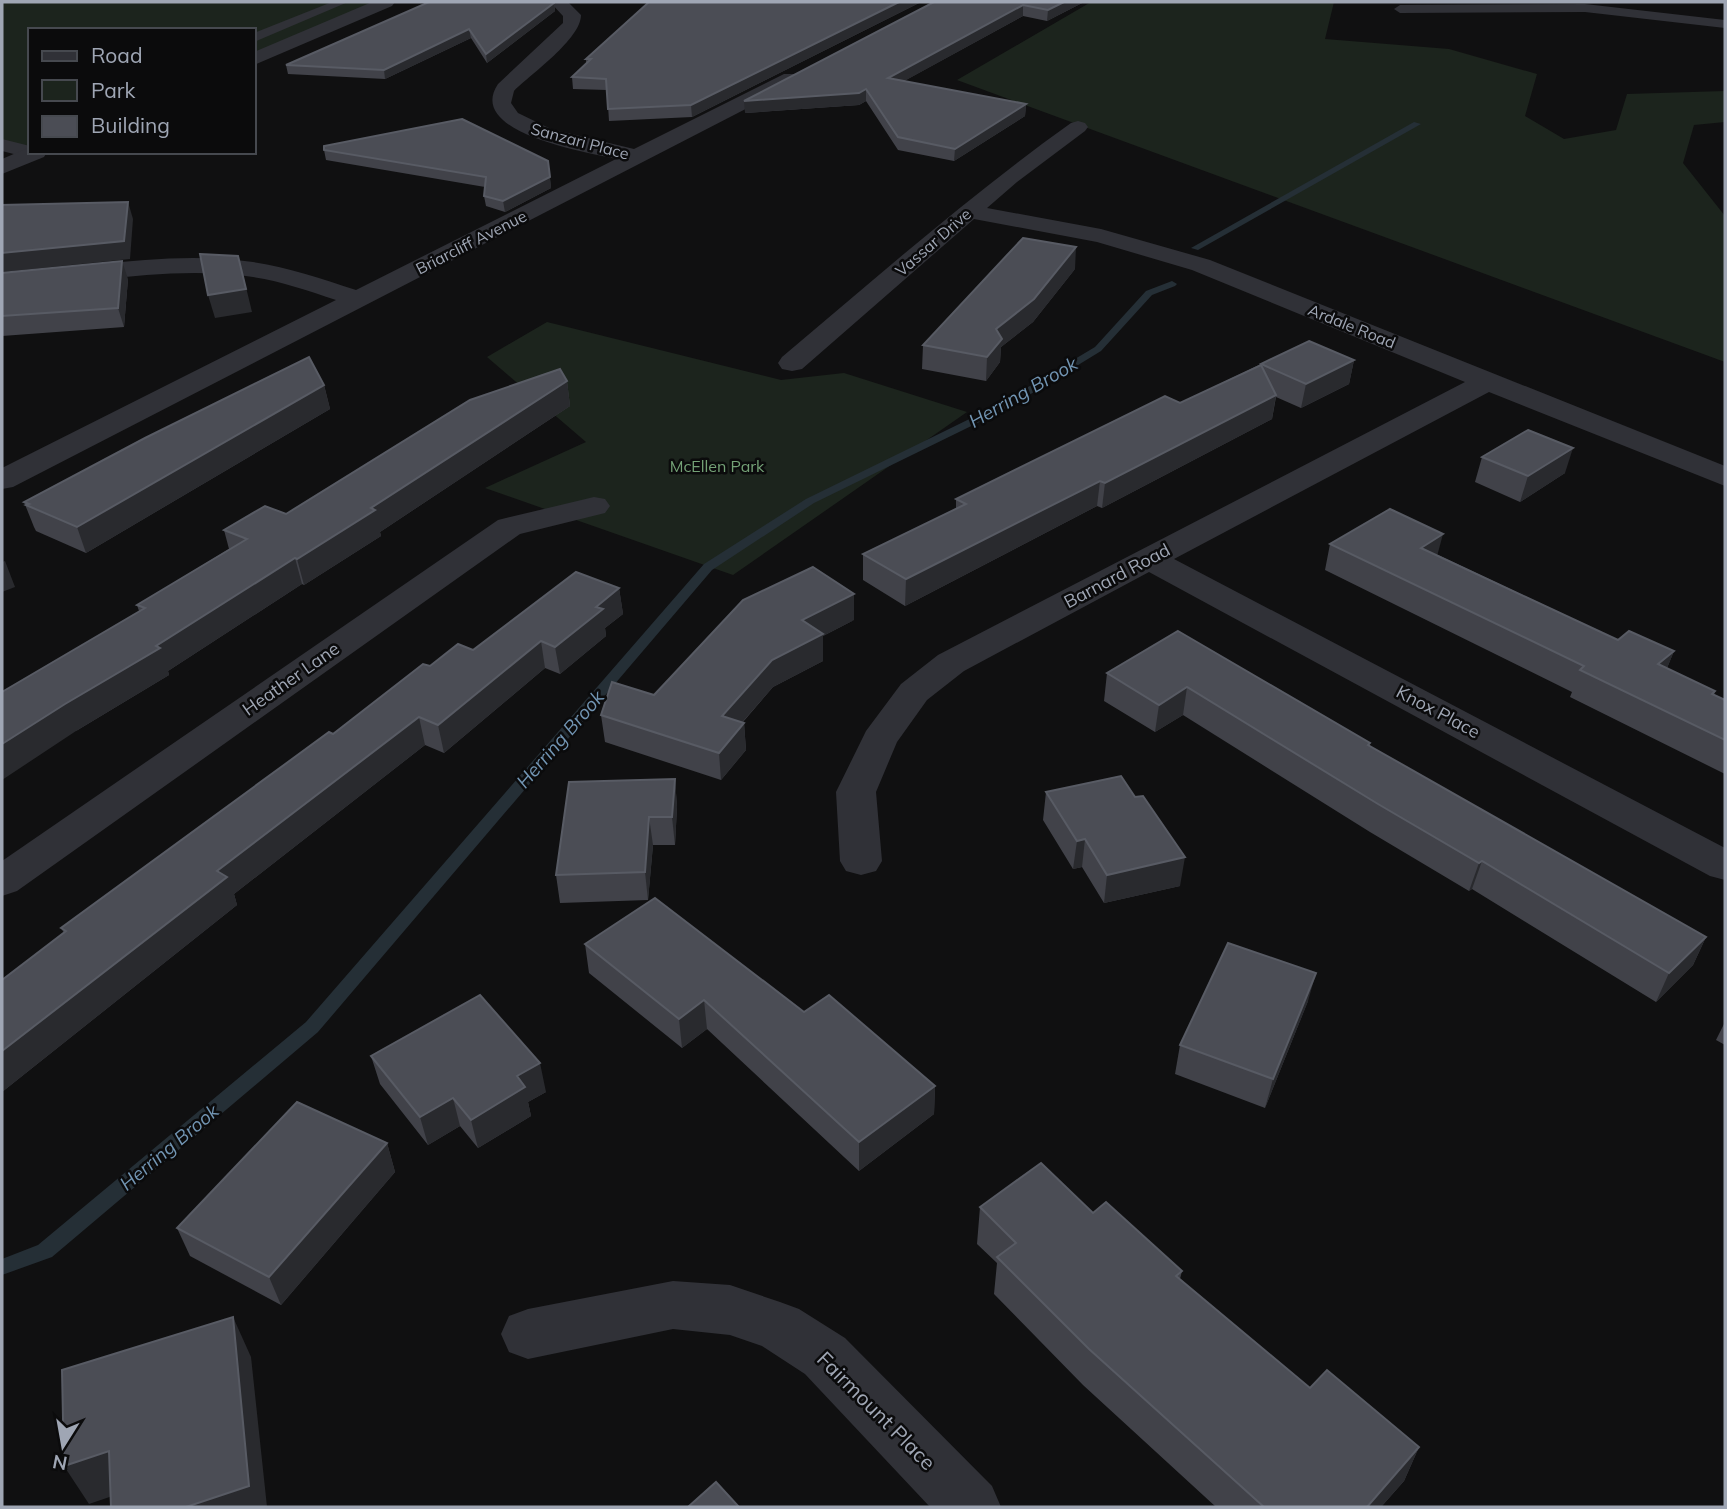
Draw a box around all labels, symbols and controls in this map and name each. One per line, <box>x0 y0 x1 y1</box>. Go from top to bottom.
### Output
legend <box>28 28 256 154</box>
text: Road <box>91 42 142 68</box>
text: Park <box>91 77 135 103</box>
text: Building <box>91 112 170 138</box>
street label: Sanzari Place <box>529 118 631 164</box>
street label: Vassar Drive <box>891 204 975 280</box>
street label: Briarcliff Avenue <box>412 205 530 279</box>
street label: Ardale Road <box>1305 299 1399 353</box>
water label: Herring Brook <box>964 351 1083 433</box>
park label: McEllen Park <box>670 456 765 476</box>
street label: Barnard Road <box>1060 538 1174 613</box>
street label: Heather Lane <box>238 637 344 720</box>
street label: Knox Place <box>1392 680 1484 743</box>
water label: Herring Brook <box>511 684 610 793</box>
water label: Herring Brook <box>115 1098 224 1195</box>
street label: Fairmount Place <box>812 1346 941 1475</box>
north arrow <box>28 1411 98 1481</box>
text: N <box>50 1450 69 1476</box>

